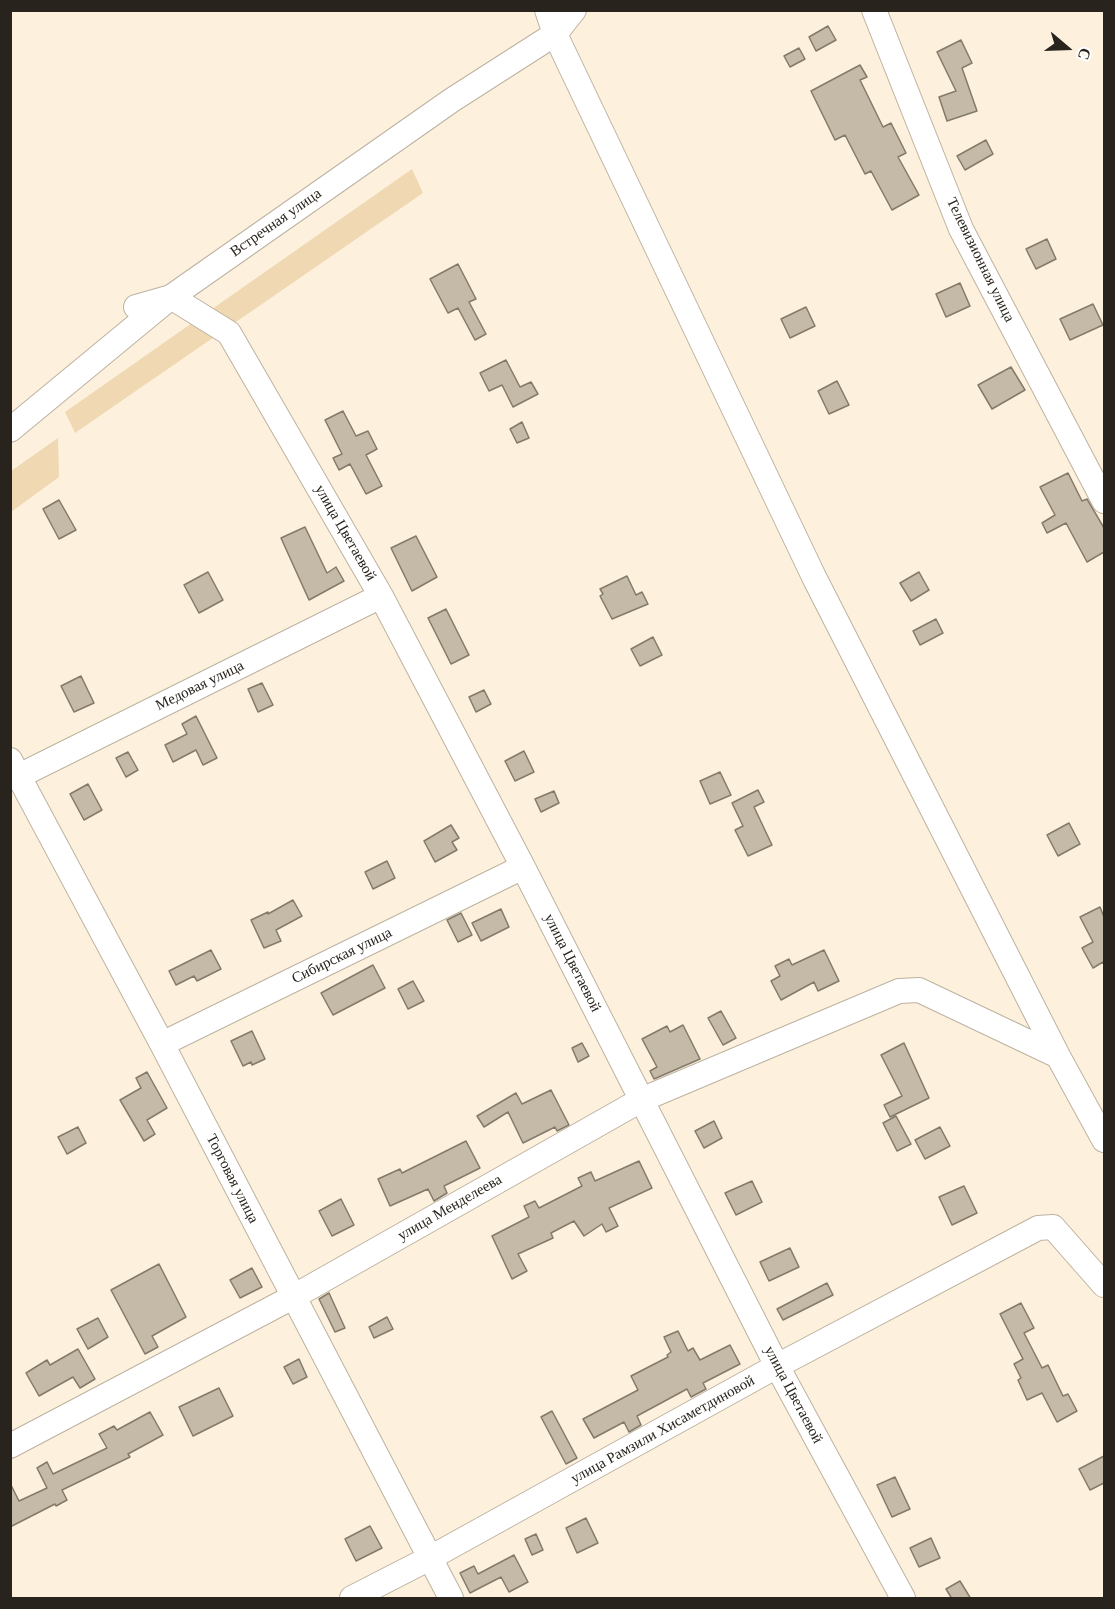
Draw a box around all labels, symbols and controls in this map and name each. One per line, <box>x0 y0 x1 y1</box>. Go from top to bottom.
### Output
north arrow <box>1037 18 1097 78</box>
text: С <box>1075 46 1094 62</box>
street label: Встречная улица <box>227 185 325 261</box>
street label: Телевизионная улица <box>942 195 1018 325</box>
street label: улица Цветаевой <box>310 482 380 584</box>
street label: Медовая улица <box>153 657 247 715</box>
street label: улица Цветаевой <box>540 911 604 1015</box>
street label: Сибирская улица <box>289 924 395 988</box>
street label: Торговая улица <box>202 1131 262 1227</box>
street label: улица Менделеева <box>395 1171 505 1245</box>
street label: улица Цветаевой <box>760 1343 826 1447</box>
street label: улица Рамзили Хисаметдиновой <box>568 1372 758 1488</box>

